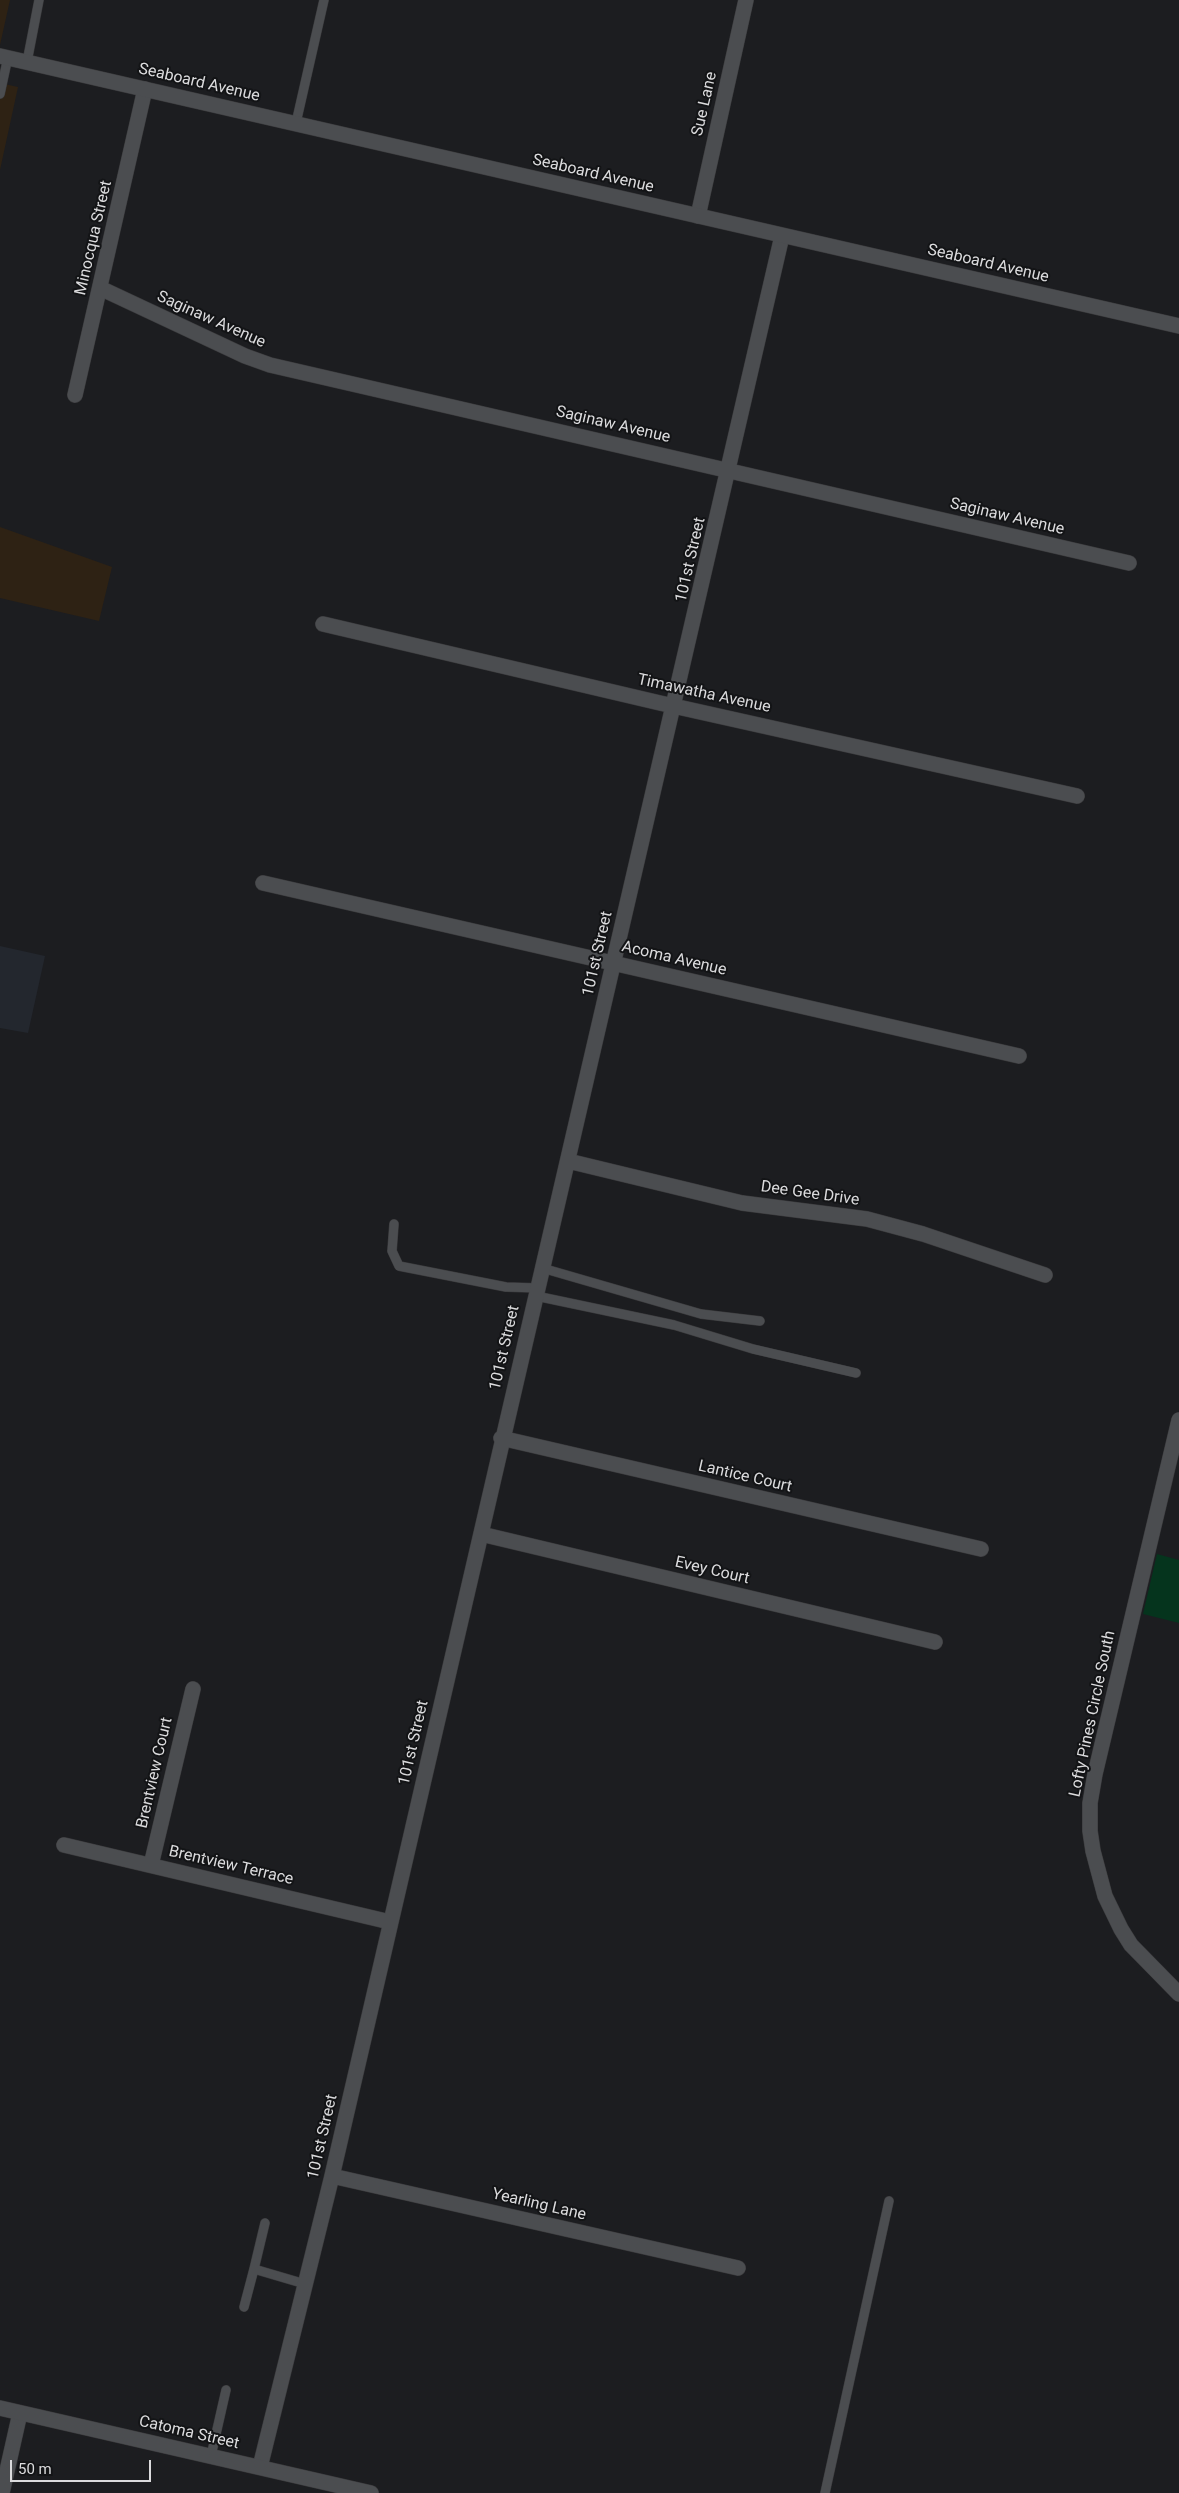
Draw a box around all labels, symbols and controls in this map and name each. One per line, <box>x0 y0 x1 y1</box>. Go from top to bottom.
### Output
street label: Seaboard Avenue <box>136 60 262 106</box>
street label: Sue Lane <box>688 70 722 138</box>
street label: Seaboard Avenue <box>530 151 656 197</box>
street label: Minocqua Street <box>71 179 117 297</box>
street label: Seaboard Avenue <box>925 241 1051 287</box>
street label: Saginaw Avenue <box>154 287 268 353</box>
street label: Saginaw Avenue <box>554 402 672 448</box>
street label: Saginaw Avenue <box>948 494 1066 540</box>
street label: 101st Street <box>672 516 710 604</box>
street label: Timawatha Avenue <box>636 670 772 718</box>
street label: 101st Street <box>579 910 617 998</box>
street label: Acoma Avenue <box>620 938 728 980</box>
street label: Dee Gee Drive <box>760 1178 860 1210</box>
street label: 101st Street <box>486 1304 524 1392</box>
street label: Lantice Court <box>696 1457 794 1497</box>
street label: Evey Court <box>673 1553 751 1589</box>
street label: Lofty Pines Circle South <box>1066 1629 1120 1799</box>
street label: 101st Street <box>395 1699 433 1787</box>
street label: Brentview Court <box>133 1716 177 1830</box>
street label: Brentview Terrace <box>167 1842 295 1890</box>
street label: 101st Street <box>304 2093 342 2181</box>
street label: Yearling Lane <box>490 2185 588 2225</box>
street label: Catoma Street <box>137 2412 241 2454</box>
scale bar <box>12 2450 154 2482</box>
text: 50 m <box>18 2460 52 2478</box>

